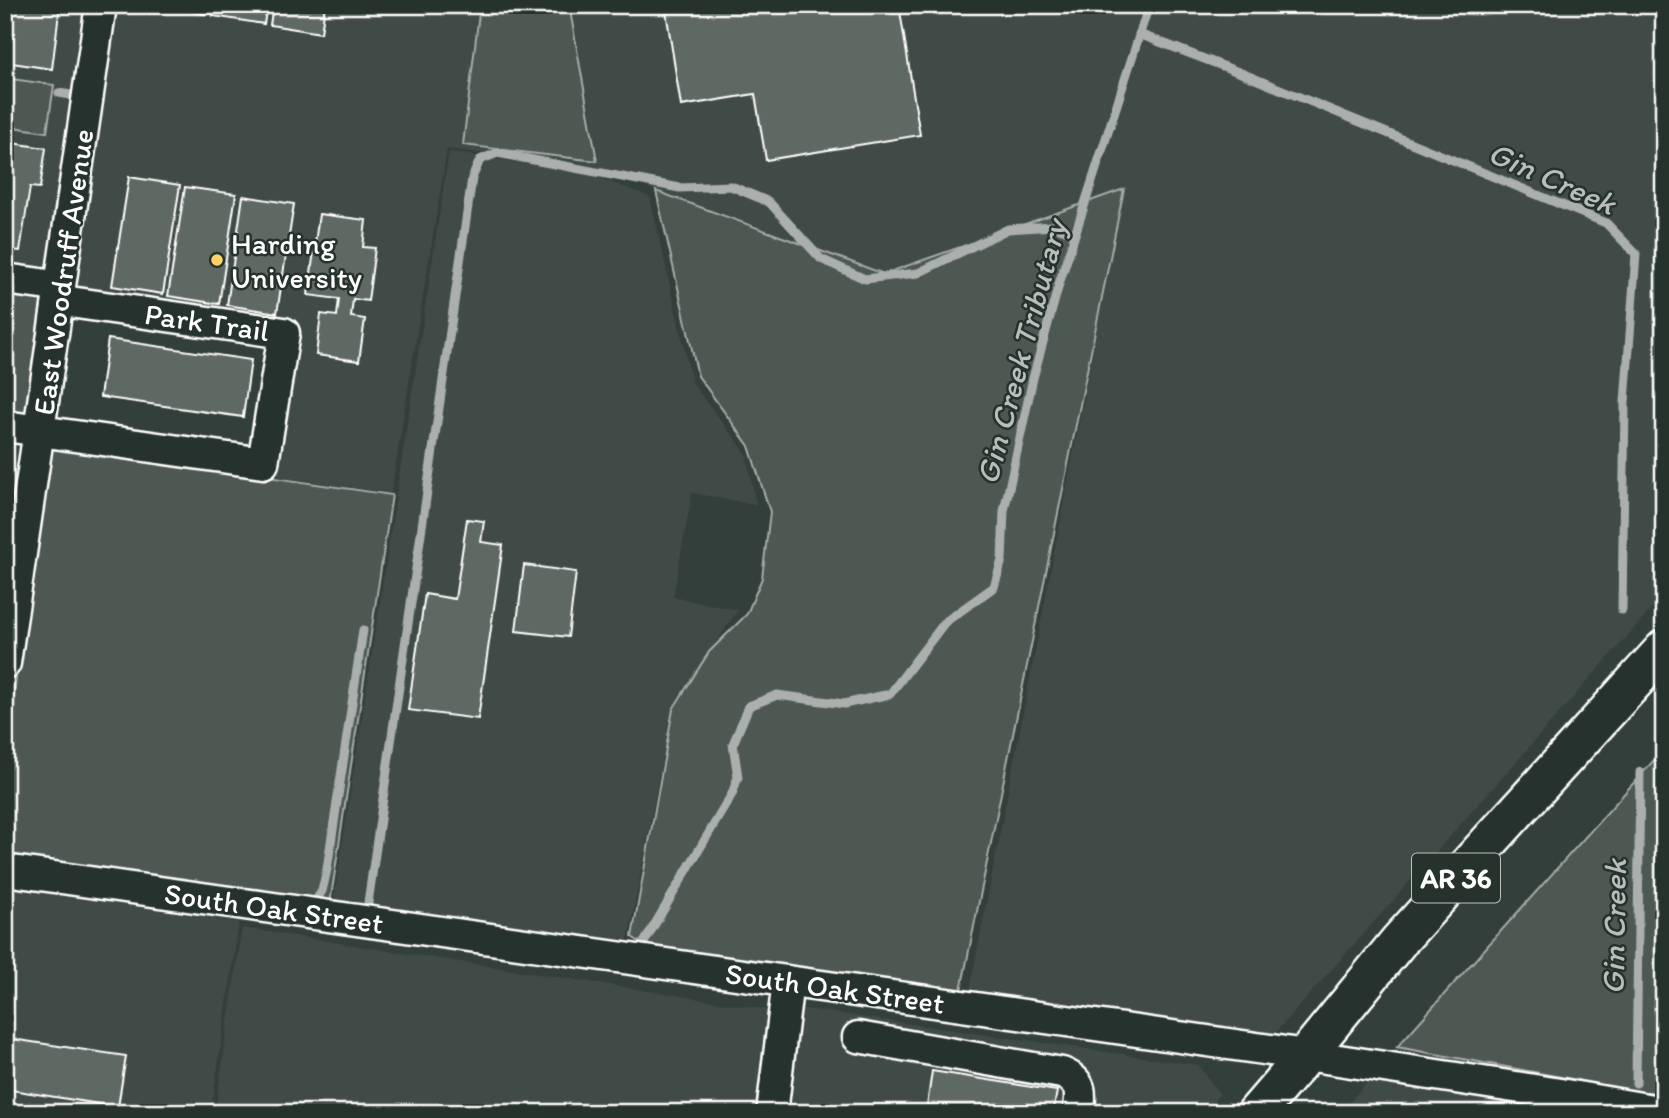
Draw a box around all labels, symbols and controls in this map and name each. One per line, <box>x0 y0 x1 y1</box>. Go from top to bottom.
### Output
street label: East Woodruff Avenue <box>25 127 101 417</box>
water label: Gin Creek <box>1482 133 1623 223</box>
water label: Gin Creek Tributary <box>967 213 1075 488</box>
place label: Harding University <box>231 225 362 296</box>
marker: Harding University <box>209 252 225 268</box>
street label: Park Trail <box>142 295 272 349</box>
road number: AR 36 <box>1412 854 1500 903</box>
water label: Gin Creek <box>1594 858 1634 995</box>
street label: South Oak Street <box>162 874 386 942</box>
street label: South Oak Street <box>723 954 947 1022</box>

